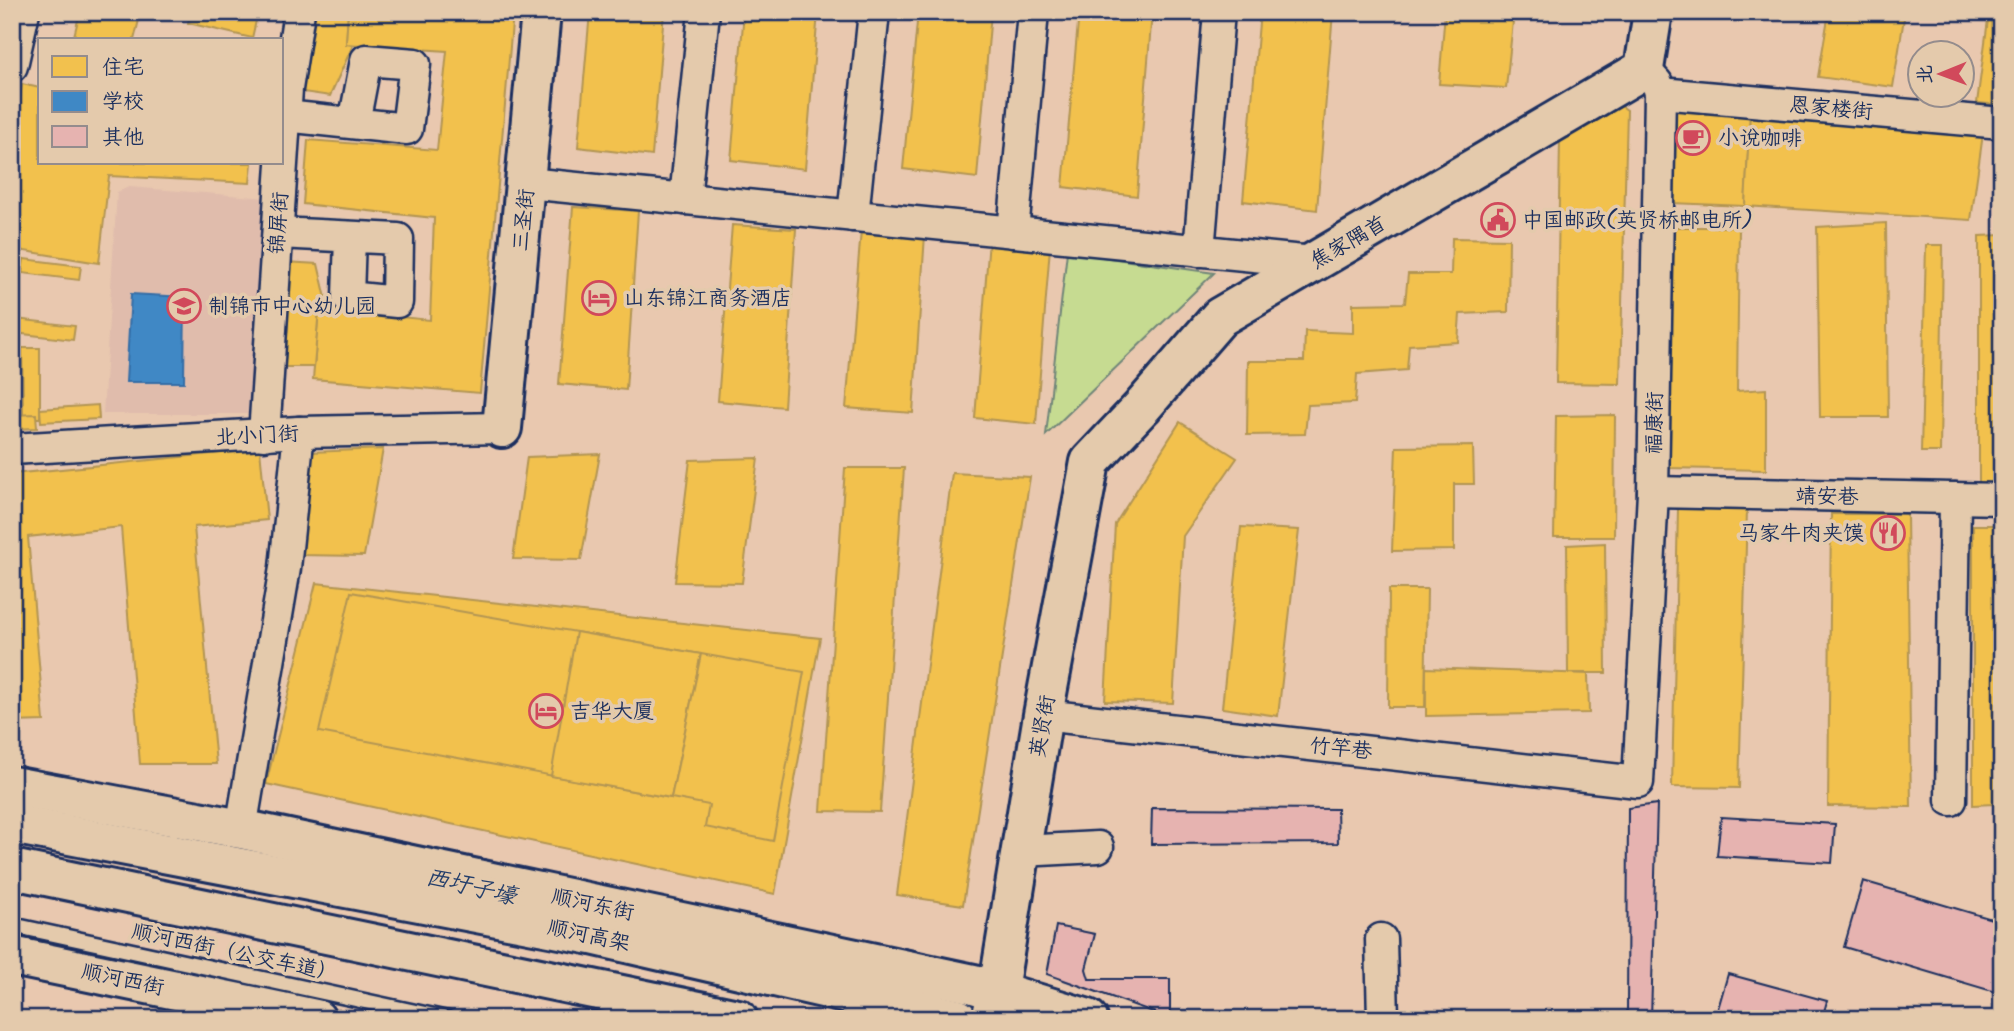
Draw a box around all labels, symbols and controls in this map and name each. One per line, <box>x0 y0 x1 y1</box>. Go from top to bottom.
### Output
legend <box>38 38 284 164</box>
north arrow <box>1906 38 1976 108</box>
text: 住宅 <box>102 52 144 85</box>
text: 北 <box>1911 64 1941 84</box>
text: 学校 <box>102 86 144 119</box>
street label: 恩家楼街 <box>1788 89 1874 130</box>
cafe icon: 小说咖啡 <box>1674 119 1712 157</box>
text: 其他 <box>102 122 144 155</box>
place label: 小说咖啡 <box>1718 123 1802 156</box>
street label: 三圣街 <box>505 187 544 253</box>
street label: 锦屏街 <box>261 191 298 256</box>
public building icon: 中国邮政(英贤桥邮电所) <box>1479 201 1517 239</box>
place label: 中国邮政(英贤桥邮电所) <box>1522 205 1753 238</box>
street label: 焦家隅首 <box>1304 208 1393 279</box>
hotel icon: 山东锦江商务酒店 <box>580 279 618 317</box>
place label: 山东锦江商务酒店 <box>624 283 792 316</box>
school or university icon: 制锦市中心幼儿园 <box>165 287 203 325</box>
place label: 制锦市中心幼儿园 <box>208 291 376 324</box>
street label: 福康街 <box>1638 391 1673 455</box>
street label: 北小门街 <box>214 418 300 455</box>
street label: 靖安巷 <box>1795 480 1859 515</box>
restaurant icon: 马家牛肉夹馍 <box>1869 514 1907 552</box>
place label: 马家牛肉夹馍 <box>1738 518 1864 551</box>
hotel icon: 吉华大厦 <box>527 692 565 730</box>
street label: 英贤街 <box>1022 692 1065 760</box>
place label: 吉华大厦 <box>570 696 654 729</box>
street label: 竹竿巷 <box>1308 730 1374 769</box>
water label: 西圩子壕 <box>422 860 522 917</box>
street label: 顺河东街 <box>548 881 637 930</box>
street label: 顺河高架 <box>544 912 633 961</box>
street label: 顺河西街（公交车道） <box>129 915 341 991</box>
street label: 顺河西街 <box>78 956 167 1005</box>

